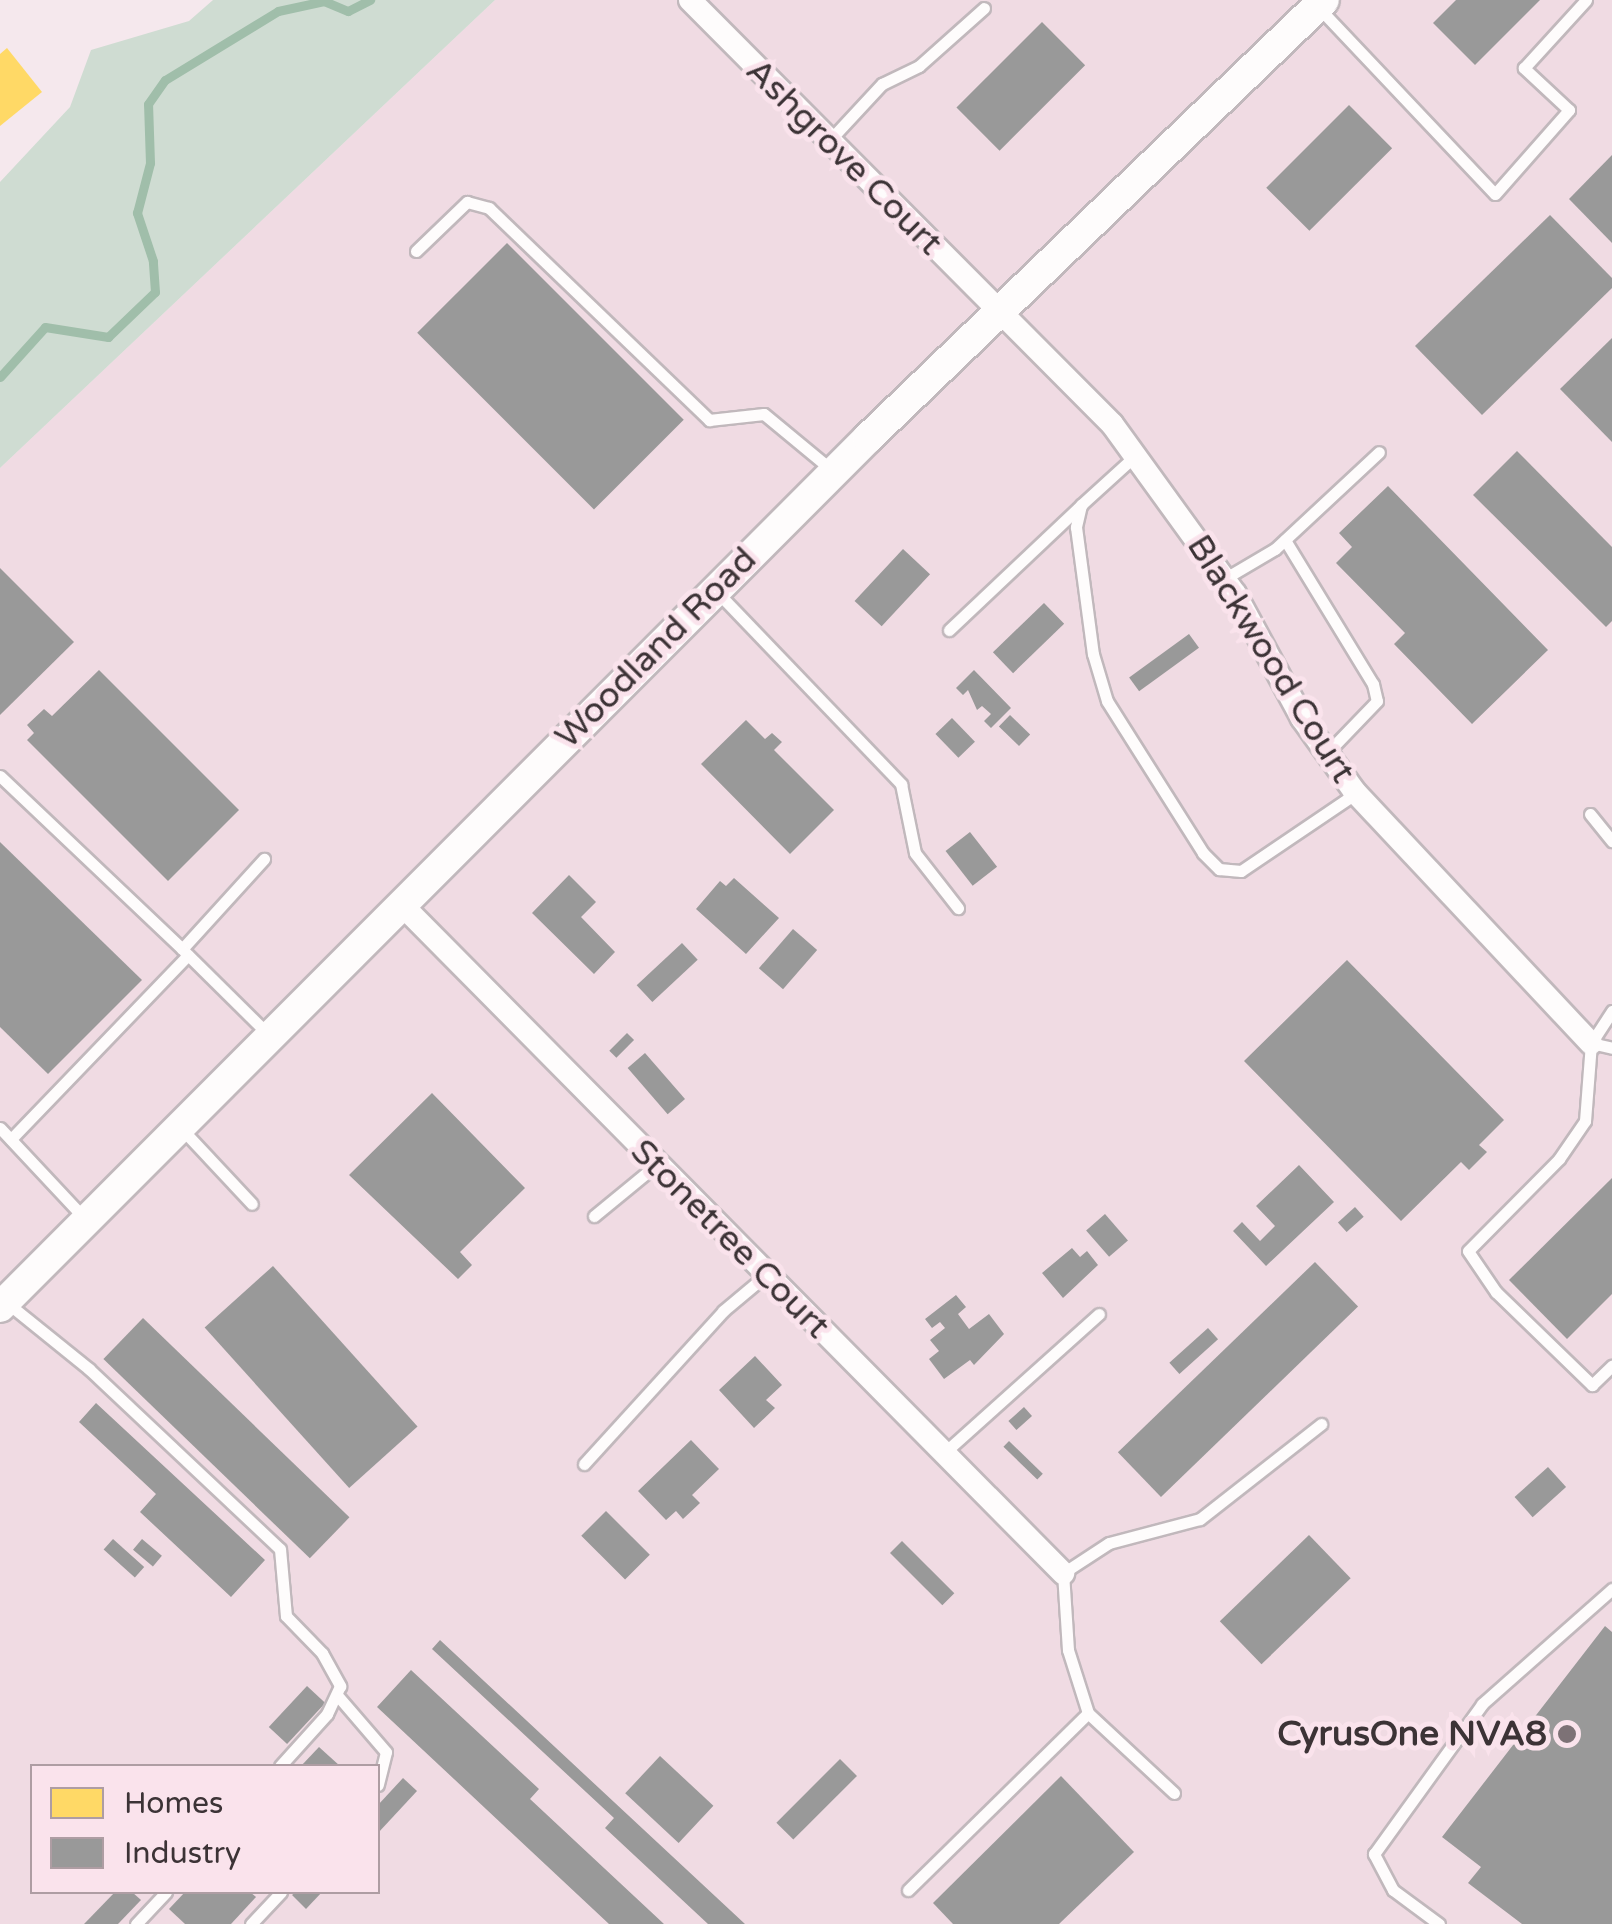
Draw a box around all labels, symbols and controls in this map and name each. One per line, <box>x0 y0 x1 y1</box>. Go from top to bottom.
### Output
street label: Ashgrove Court <box>737 50 951 264</box>
street label: Blackwood Court <box>1178 527 1364 791</box>
street label: Woodland Road <box>547 539 765 757</box>
street label: Stonetree Court <box>622 1131 838 1347</box>
place label: CyrusOne NVA8 <box>1277 1713 1547 1755</box>
marker: CyrusOne NVA8 <box>1556 1723 1578 1745</box>
legend <box>30 1764 380 1894</box>
text: Homes <box>124 1785 223 1822</box>
text: Industry <box>124 1835 241 1872</box>

